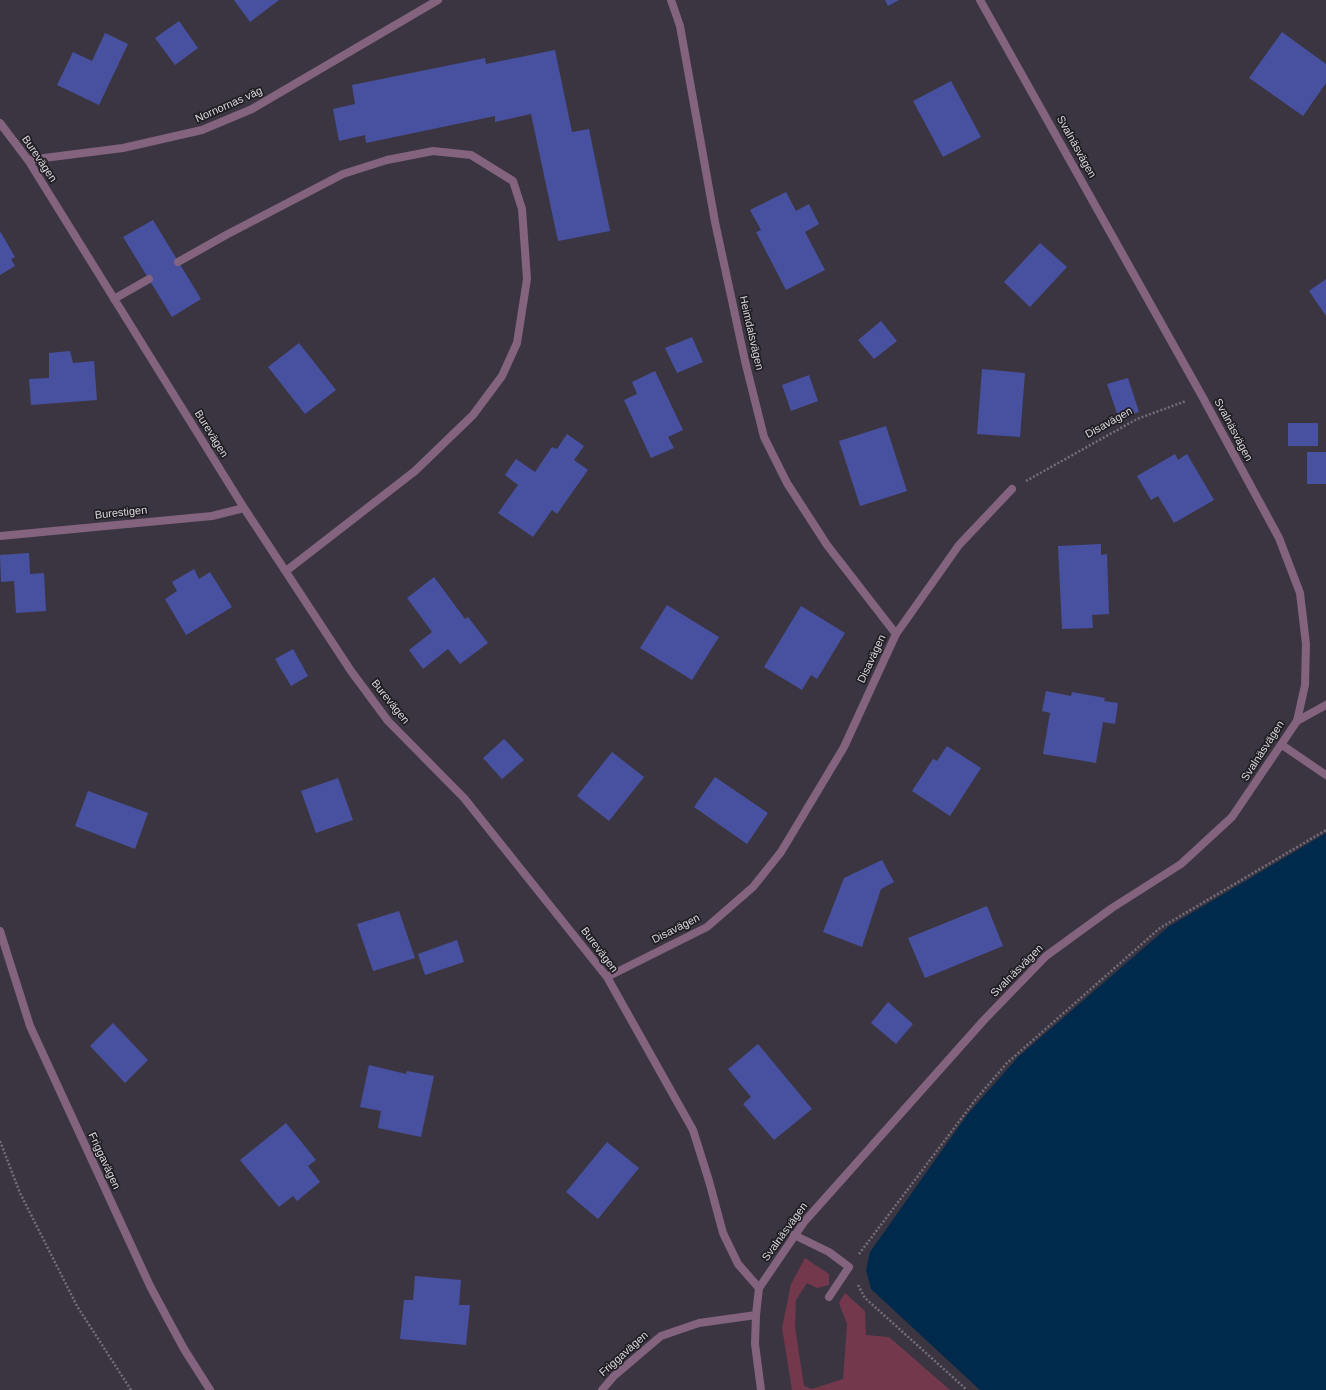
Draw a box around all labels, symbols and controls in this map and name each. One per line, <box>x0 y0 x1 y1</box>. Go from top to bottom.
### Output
street label: Nornornas väg <box>193 84 265 126</box>
street label: Svalnäsvägen <box>1053 114 1099 180</box>
street label: Burevägen <box>19 133 59 185</box>
street label: Heimdalsvägen <box>736 295 766 371</box>
street label: Svalnäsvägen <box>1211 396 1255 464</box>
street label: Disavägen <box>1083 405 1135 441</box>
street label: Burevägen <box>191 408 231 460</box>
street label: Burestigen <box>94 504 148 522</box>
street label: Disavägen <box>855 633 889 685</box>
street label: Burevägen <box>368 677 412 727</box>
street label: Svalnäsvägen <box>1239 718 1287 784</box>
street label: Disavägen <box>650 911 702 947</box>
street label: Burevägen <box>578 925 620 975</box>
street label: Svalnäsvägen <box>988 942 1046 1000</box>
street label: Friggavägen <box>85 1131 123 1191</box>
street label: Svalnäsvägen <box>759 1200 811 1264</box>
street label: Friggavägen <box>597 1329 651 1379</box>

